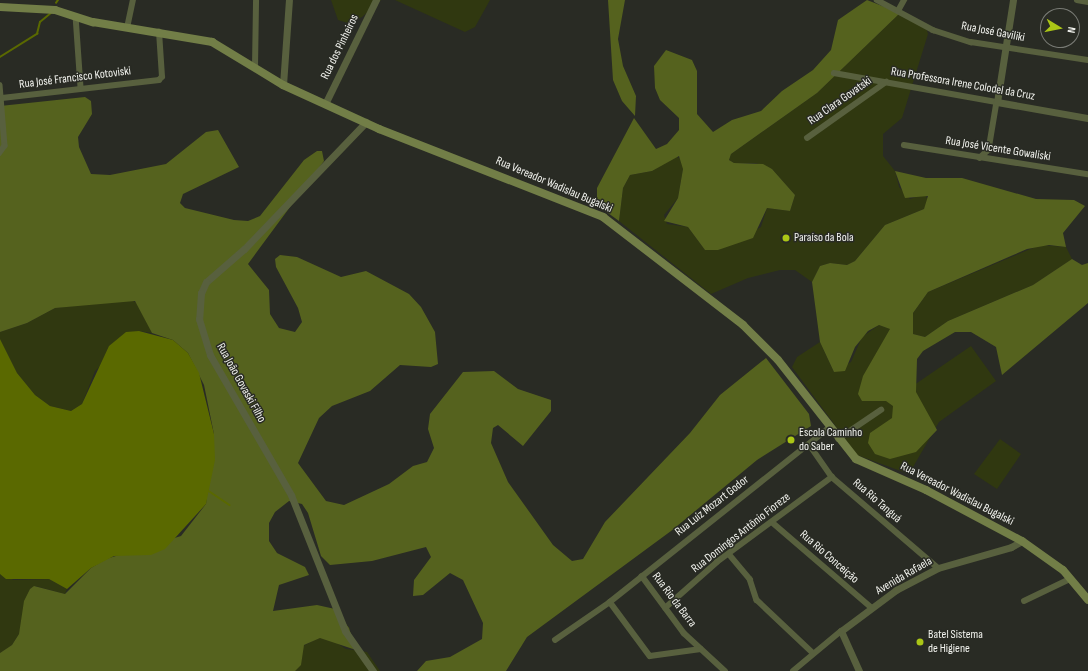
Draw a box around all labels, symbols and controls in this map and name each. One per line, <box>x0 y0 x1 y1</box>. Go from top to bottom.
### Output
north arrow <box>1040 8 1080 48</box>
street label: Rua dos Pinheiros <box>318 12 362 82</box>
street label: Rua José Gaviliki <box>960 19 1026 45</box>
text: N <box>1064 26 1078 34</box>
street label: Rua José Francisco Kotoviski <box>18 64 132 92</box>
street label: Rua Professora Irene Colodel da Cruz <box>890 64 1036 104</box>
street label: Rua Clara Govatski <box>805 74 875 128</box>
street label: Rua José Vicente Gowaliski <box>944 134 1052 164</box>
street label: Rua Vereador Wadislau Bugalski <box>493 154 615 216</box>
place label: Paraíso da Bola <box>794 231 854 245</box>
marker: Paraíso da Bola <box>781 233 791 243</box>
street label: Rua João Govaski Filho <box>213 341 269 425</box>
place label: Escola Caminho do Saber <box>799 426 862 454</box>
marker: Escola Caminho do Saber <box>786 435 796 445</box>
street label: Rua Vereador Wadislau Bugalski <box>898 459 1016 529</box>
street label: Rua Luiz Mozart Godor <box>672 473 752 539</box>
street label: Rua Rio Tanguá <box>850 476 904 526</box>
street label: Rua Domingos Antônio Fioreze <box>689 490 793 576</box>
street label: Rua Rio Conceição <box>796 527 862 587</box>
street label: Avenida Rafaela <box>873 554 935 598</box>
street label: Rua Rio da Barra <box>649 570 699 630</box>
place label: Batel Sistema de Higiene <box>928 628 983 656</box>
marker: Batel Sistema de Higiene <box>915 637 925 647</box>

